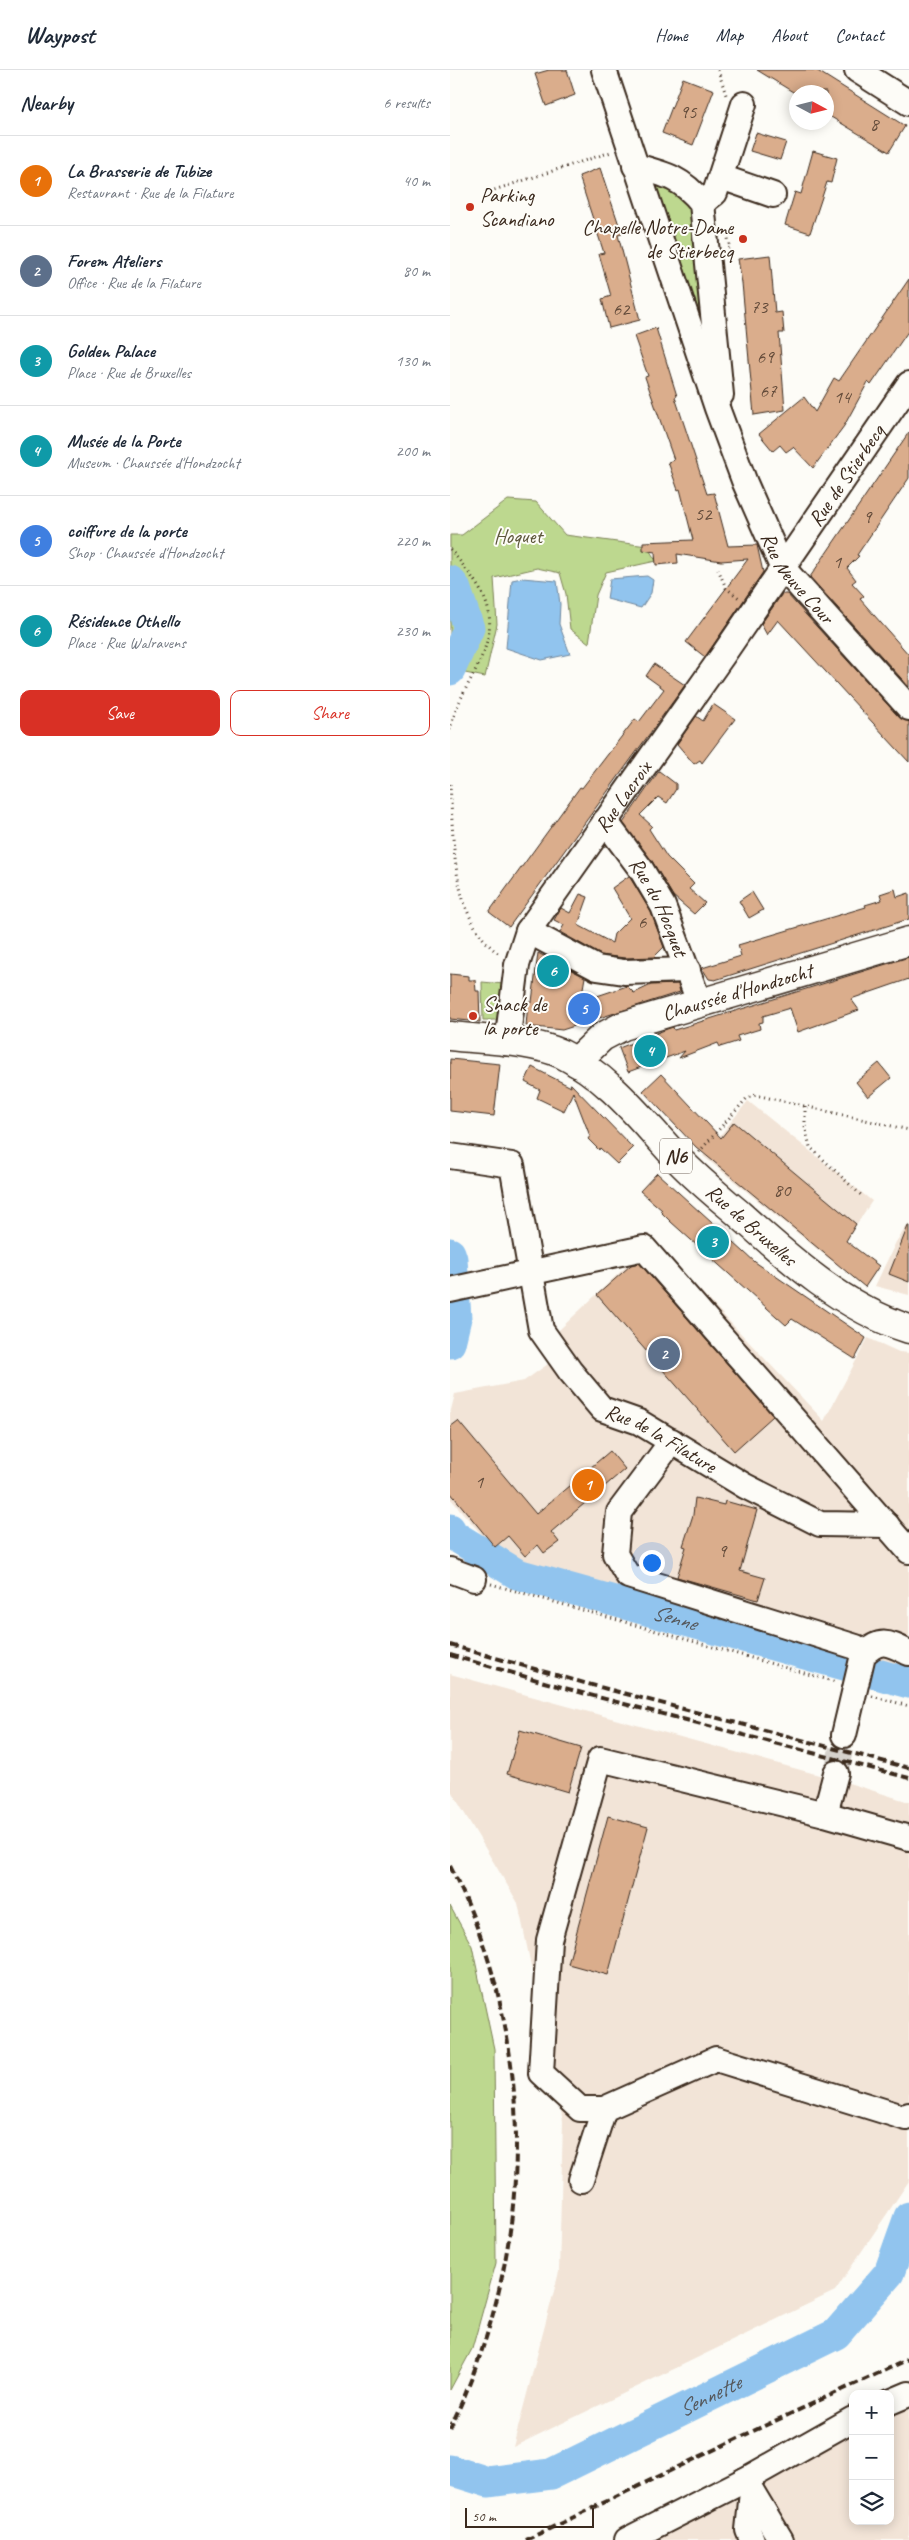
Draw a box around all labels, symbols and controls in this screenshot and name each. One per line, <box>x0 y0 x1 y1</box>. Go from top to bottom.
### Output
text: Waypost <box>25 20 95 50</box>
text: Home <box>655 24 688 46</box>
text: Map <box>716 24 743 46</box>
text: About <box>771 24 807 46</box>
text: Contact <box>835 24 884 46</box>
north arrow <box>789 85 834 130</box>
text: Nearby <box>20 90 73 116</box>
text: 6 results <box>383 93 430 113</box>
house number: 95 <box>679 100 698 124</box>
house number: 8 <box>870 112 881 136</box>
text: La Brasserie de Tubize <box>67 159 211 183</box>
text: 1 <box>32 171 40 191</box>
text: 40 m <box>403 171 430 191</box>
place label: Parking Scandiano <box>480 182 555 232</box>
text: Restaurant · Rue de la Filature <box>67 183 233 203</box>
marker: Parking Scandiano <box>464 201 476 213</box>
place label: Chapelle Notre-Dame de Stierbecq <box>582 214 735 264</box>
marker: Chapelle Notre-Dame de Stierbecq <box>737 233 749 245</box>
text: Forem Ateliers <box>67 249 161 273</box>
text: 2 <box>32 261 40 281</box>
text: 80 m <box>403 261 430 281</box>
text: Office · Rue de la Filature <box>67 273 201 293</box>
house number: 73 <box>750 295 769 319</box>
house number: 62 <box>612 297 631 321</box>
text: Golden Palace <box>67 339 155 363</box>
house number: 69 <box>756 345 775 369</box>
text: 3 <box>32 351 40 371</box>
text: 130 m <box>396 351 430 371</box>
text: Place · Rue de Bruxelles <box>67 363 191 383</box>
house number: 67 <box>759 379 778 403</box>
house number: 14 <box>833 385 853 409</box>
street label: Rue de Stierbecq <box>802 418 891 531</box>
text: Musée de la Porte <box>67 429 181 453</box>
text: 4 <box>32 441 40 461</box>
text: 200 m <box>396 441 430 461</box>
text: Museum · Chaussée d'Hondzocht <box>67 453 240 473</box>
house number: 52 <box>694 502 713 526</box>
house number: 9 <box>863 505 873 529</box>
text: coiffure de la porte <box>67 519 187 543</box>
park label: Hoquet <box>494 523 544 549</box>
street label: Rue Neuve Cour <box>755 528 841 630</box>
text: 5 <box>33 531 39 551</box>
text: 220 m <box>396 531 430 551</box>
text: Shop · Chaussée d'Hondzocht <box>67 543 223 563</box>
house number: 1 <box>833 550 843 574</box>
text: Résidence Othello <box>67 609 179 633</box>
text: 6 <box>32 621 40 641</box>
text: 230 m <box>396 621 430 641</box>
text: Place · Rue Walravens <box>67 633 186 653</box>
button: Save <box>20 690 220 736</box>
button: Share <box>230 690 430 736</box>
street label: Rue Lacroix <box>589 754 658 837</box>
street label: Rue du Hocquet <box>624 852 694 962</box>
house number: 6 <box>638 910 648 934</box>
pin: 6 <box>537 952 569 990</box>
street label: Chaussée d'Hondzocht <box>659 957 818 1027</box>
pin: 5 <box>568 990 600 1028</box>
place label: Snack de la porte <box>483 991 548 1041</box>
marker: Snack de la porte <box>467 1010 479 1022</box>
pin: 4 <box>634 1032 666 1070</box>
road number: N6 <box>660 1138 692 1174</box>
street label: Rue de Bruxelles <box>700 1178 803 1273</box>
house number: 80 <box>773 1178 792 1202</box>
pin: 3 <box>697 1223 729 1261</box>
pin: 2 <box>648 1335 680 1373</box>
street label: Rue de la Filature <box>602 1398 722 1479</box>
pin: 1 <box>572 1466 604 1504</box>
house number: 1 <box>475 1470 485 1494</box>
house number: 9 <box>718 1539 728 1563</box>
your location <box>639 1550 665 1576</box>
water label: Senne <box>649 1598 703 1638</box>
water label: Sennette <box>674 2368 748 2423</box>
map controls <box>849 2390 894 2525</box>
button: + <box>849 2390 894 2435</box>
button: − <box>849 2435 894 2480</box>
button: layers <box>849 2480 894 2525</box>
scale bar <box>465 2505 594 2528</box>
text: 50 m <box>472 2508 496 2525</box>

